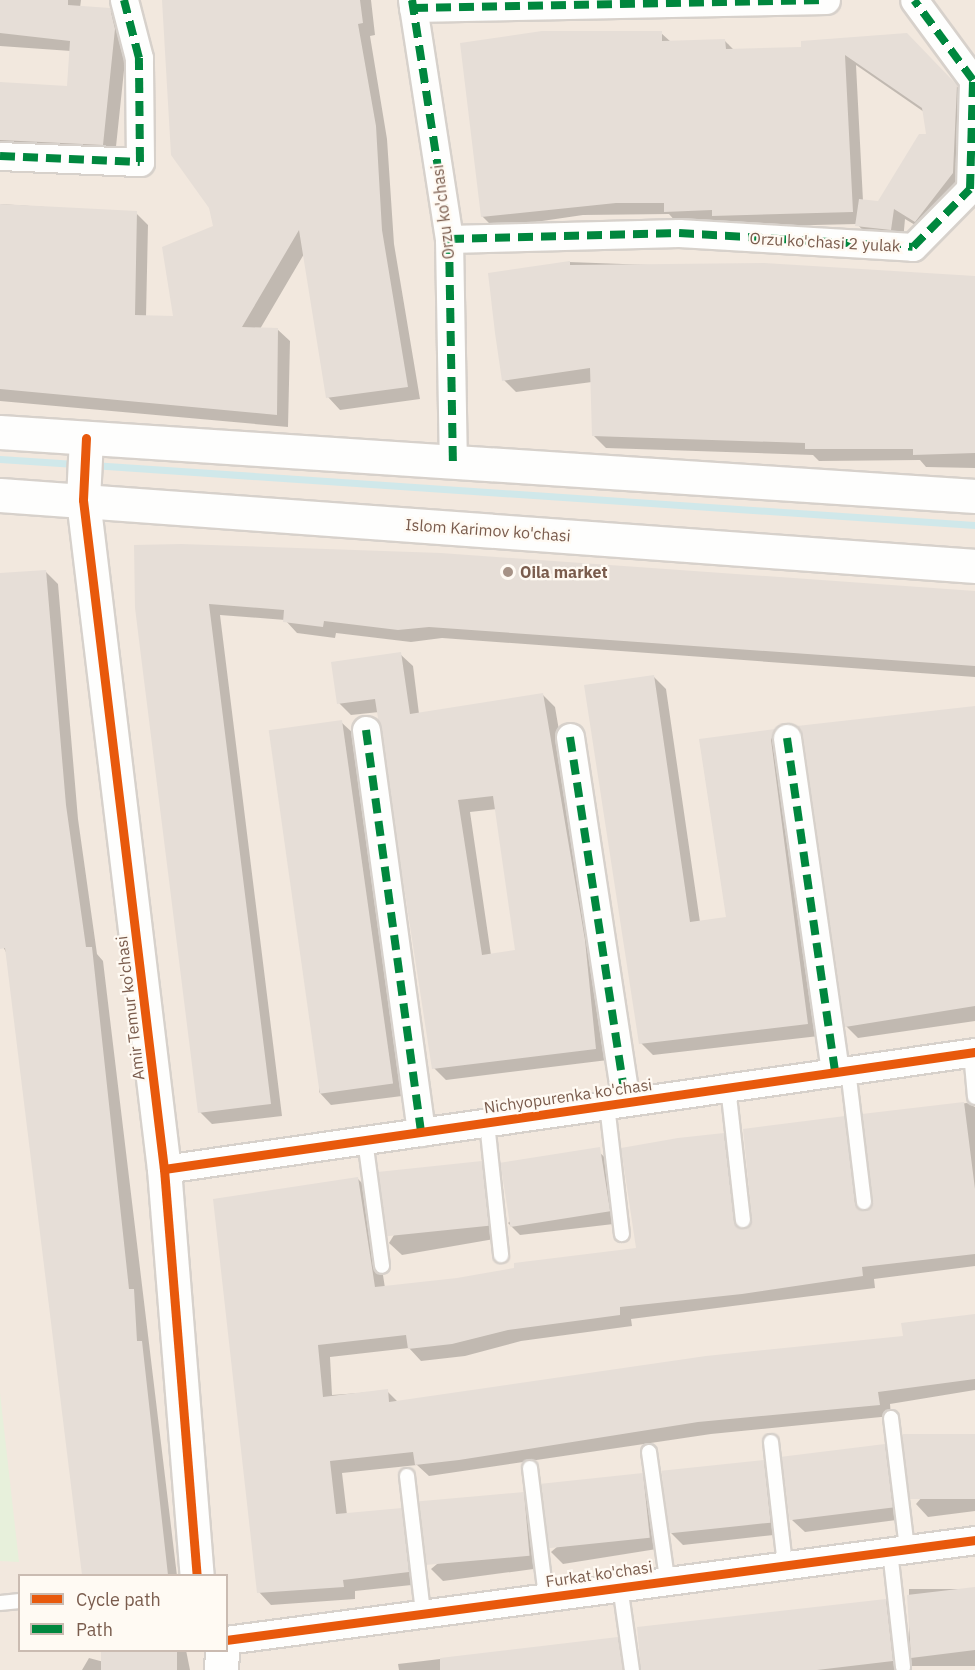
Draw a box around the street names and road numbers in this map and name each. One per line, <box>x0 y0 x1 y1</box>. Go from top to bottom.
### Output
street label: Orzu ko'chasi <box>428 164 458 260</box>
street label: Orzu ko'chasi 2 yulak <box>749 228 901 256</box>
street label: Islom Karimov ko'chasi <box>405 515 571 545</box>
street label: Amir Temur ko'chasi <box>112 935 148 1081</box>
street label: Nichyopurenka ko'chasi <box>483 1075 653 1117</box>
street label: Furkat ko'chasi <box>544 1557 654 1591</box>

